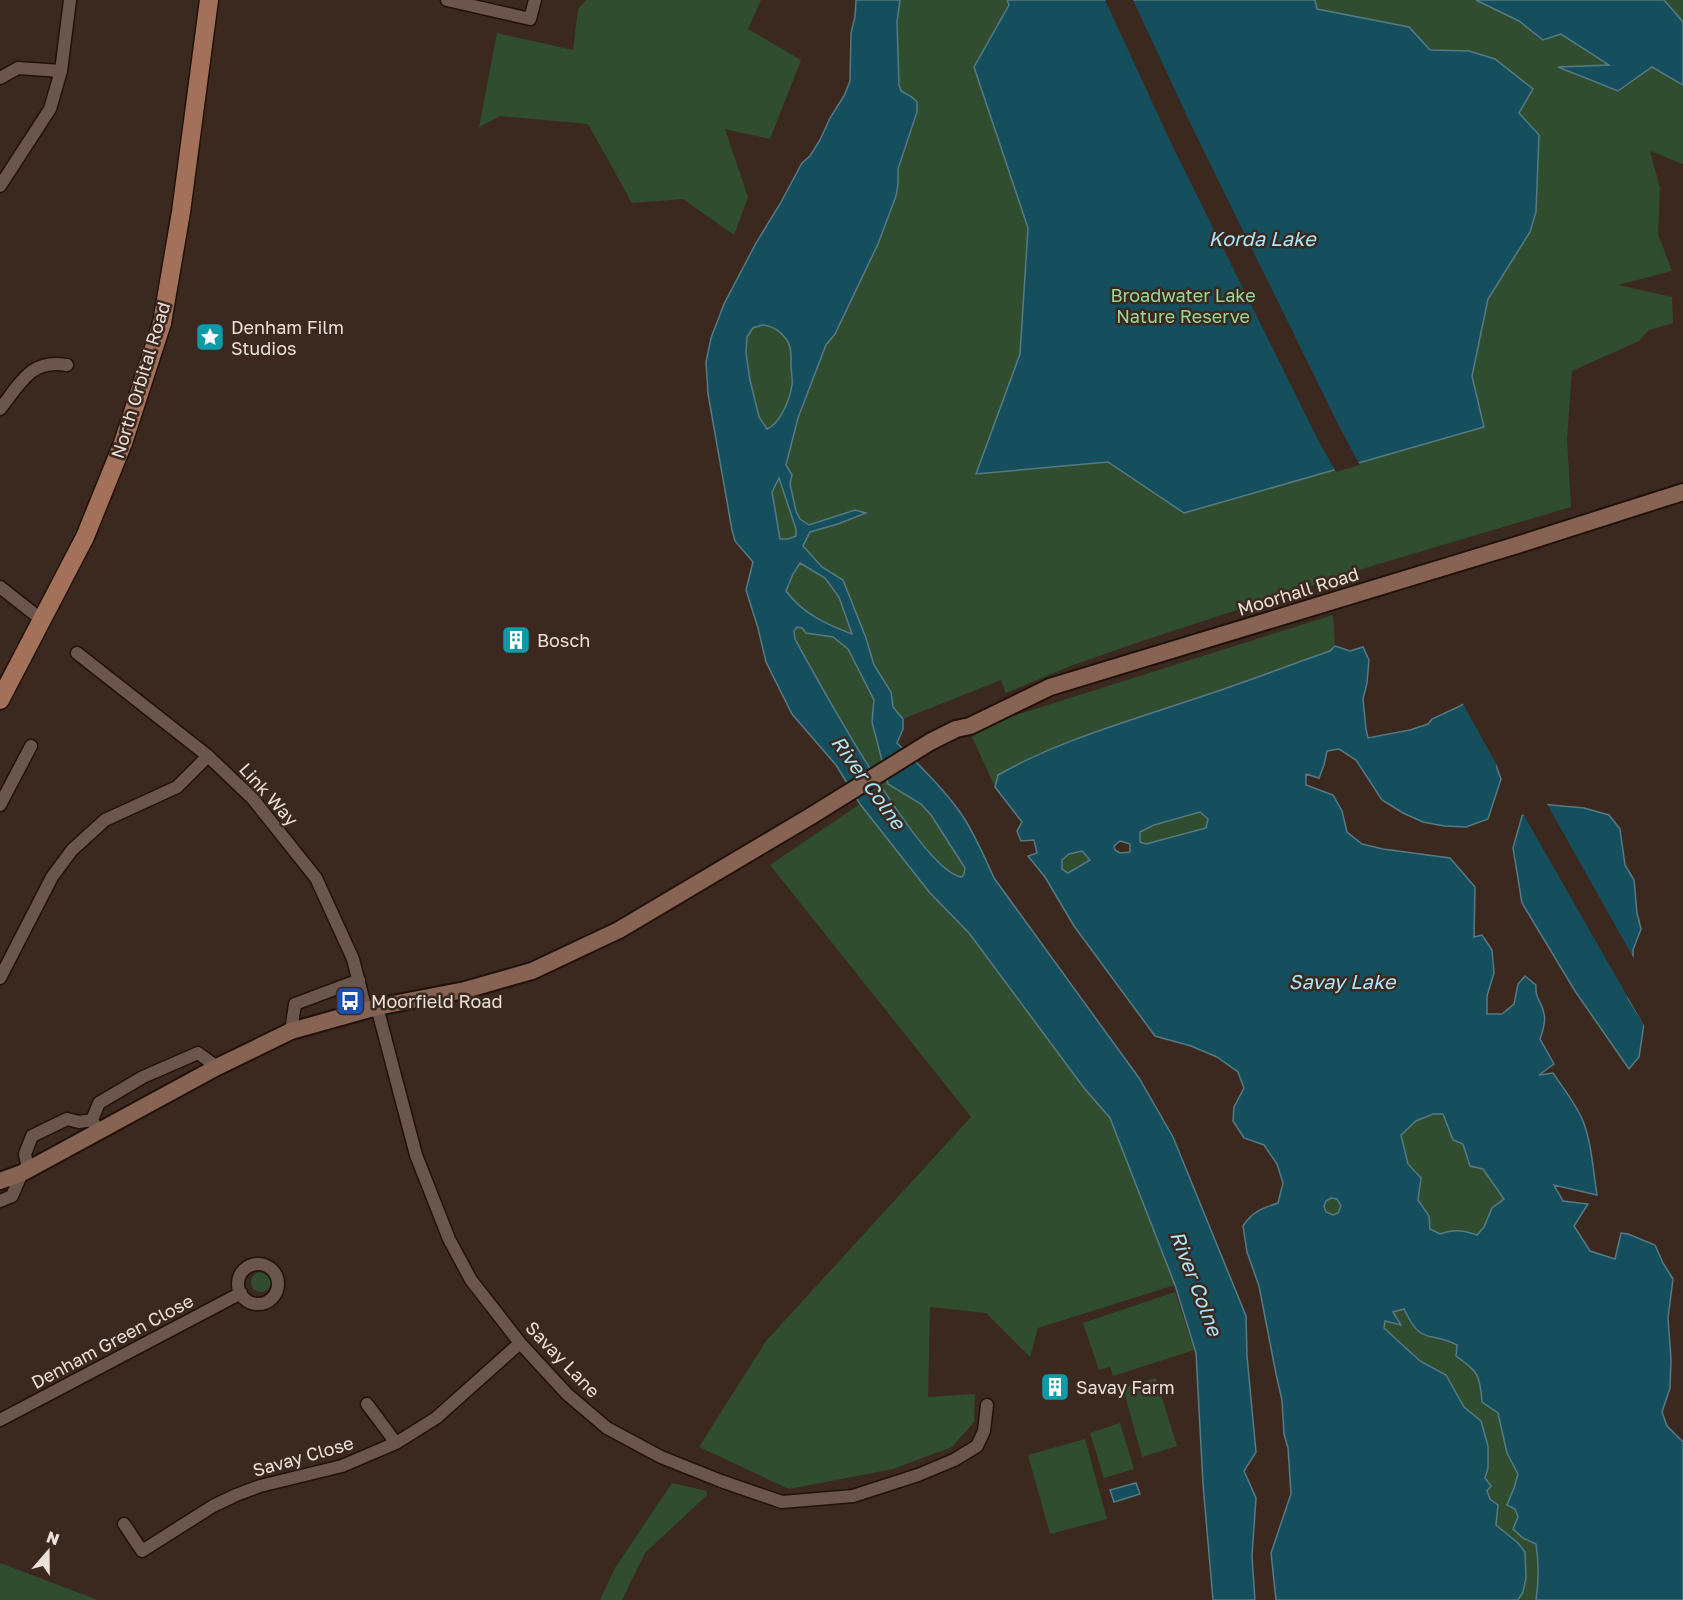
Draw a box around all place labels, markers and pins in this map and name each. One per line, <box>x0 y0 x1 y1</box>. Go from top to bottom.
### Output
place label: Denham Film Studios <box>231 316 344 359</box>
place icon: Denham Film Studios <box>194 321 226 353</box>
building icon: Bosch <box>500 624 532 656</box>
place label: Bosch <box>537 629 590 651</box>
bus stop icon: Moorfield Road <box>334 985 366 1017</box>
place label: Moorfield Road <box>371 990 503 1012</box>
building icon: Savay Farm <box>1039 1371 1071 1403</box>
place label: Savay Farm <box>1076 1376 1175 1398</box>

